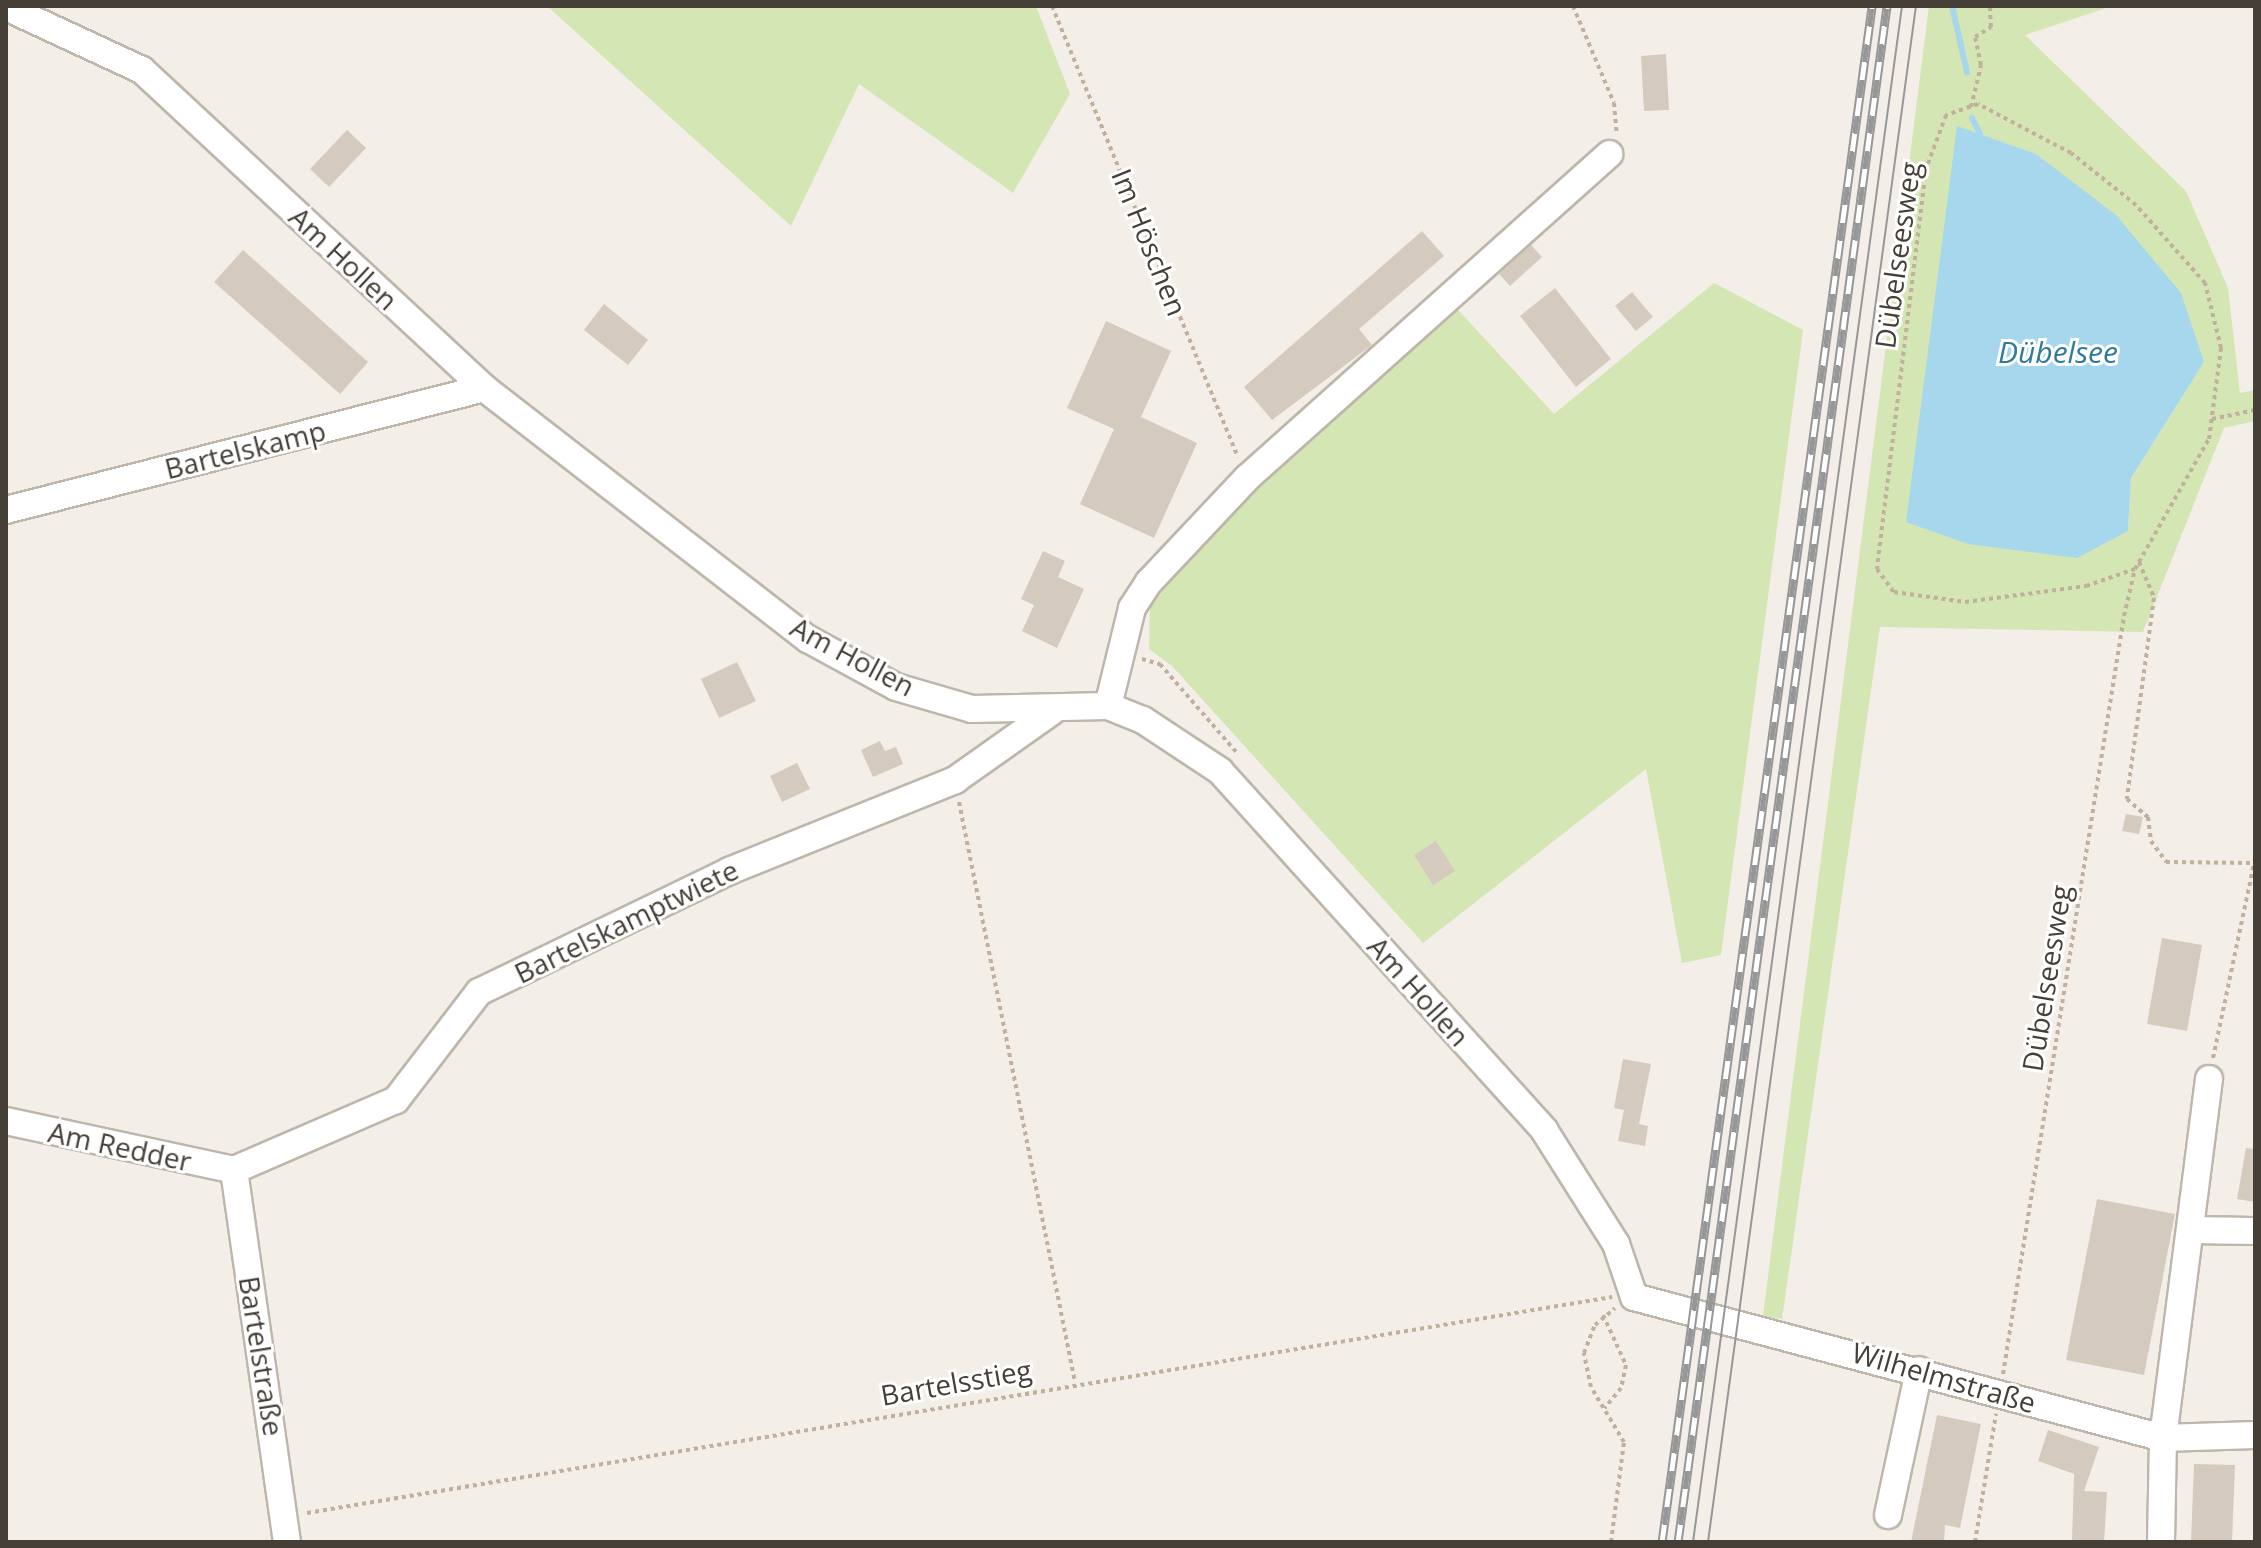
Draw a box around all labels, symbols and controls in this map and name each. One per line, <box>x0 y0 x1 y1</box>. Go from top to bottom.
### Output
street label: Dübelseesweg <box>1867 159 1927 351</box>
street label: Im Höschen <box>1105 164 1195 320</box>
street label: Am Hollen <box>283 200 405 316</box>
water label: Dübelsee <box>1998 334 2118 370</box>
street label: Bartelskamp <box>161 413 329 485</box>
street label: Am Hollen <box>785 609 921 703</box>
street label: Bartelskamptwiete <box>509 852 743 990</box>
street label: Dübelseesweg <box>2015 882 2077 1074</box>
street label: Am Hollen <box>1361 929 1477 1053</box>
street label: Am Redder <box>45 1114 195 1178</box>
street label: Bartelstraße <box>233 1274 291 1438</box>
street label: Wilhelmstraße <box>1848 1335 2040 1419</box>
street label: Bartelsstieg <box>878 1352 1034 1412</box>

